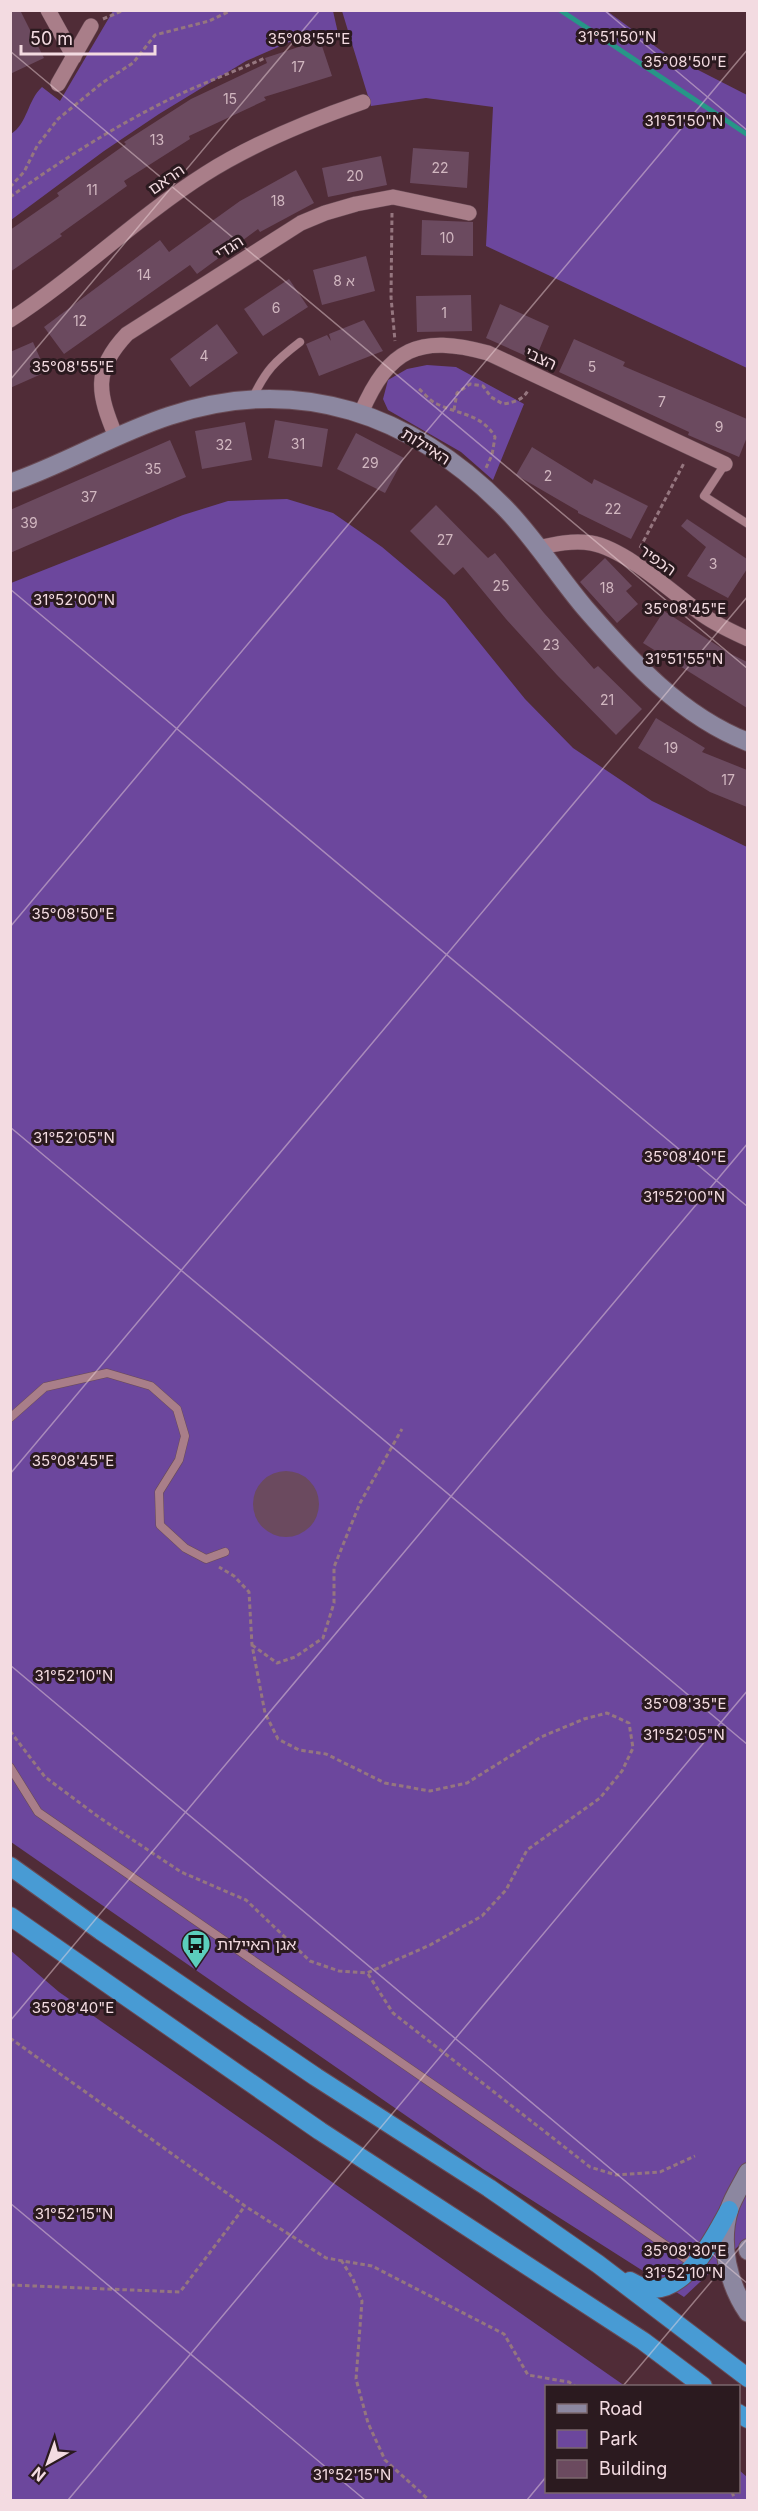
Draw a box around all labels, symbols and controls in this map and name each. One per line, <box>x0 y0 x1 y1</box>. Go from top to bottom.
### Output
scale bar <box>21 18 154 56</box>
text: 31°51'50"N <box>578 27 656 46</box>
text: 50 m <box>30 28 73 49</box>
text: 35°08'55"E <box>268 29 350 48</box>
text: 35°08'50"E <box>643 52 727 71</box>
house number: 17 <box>291 58 305 75</box>
house number: 15 <box>223 90 237 107</box>
text: 31°51'50"N <box>645 111 723 130</box>
house number: 13 <box>150 131 164 148</box>
street label: הראם <box>144 159 188 199</box>
house number: 22 <box>431 159 449 176</box>
house number: 20 <box>346 167 364 184</box>
house number: 11 <box>86 181 98 198</box>
house number: 18 <box>271 192 285 209</box>
house number: 10 <box>440 229 454 246</box>
street label: הגדי <box>211 231 247 263</box>
house number: 14 <box>137 266 151 283</box>
house number: 8 א <box>333 272 355 289</box>
house number: 6 <box>272 299 280 316</box>
house number: 1 <box>441 304 447 321</box>
house number: 12 <box>73 312 87 329</box>
street label: הצבי <box>522 342 560 374</box>
house number: 4 <box>199 347 209 364</box>
text: 35°08'55"E <box>32 357 114 376</box>
house number: 5 <box>588 358 596 375</box>
house number: 7 <box>658 393 666 410</box>
house number: 9 <box>715 418 723 435</box>
street label: האיילות <box>398 423 454 469</box>
house number: 31 <box>291 435 305 452</box>
house number: 32 <box>215 436 233 453</box>
house number: 29 <box>361 454 379 471</box>
house number: 35 <box>144 460 162 477</box>
house number: 2 <box>544 467 552 484</box>
house number: 37 <box>81 488 97 505</box>
house number: 22 <box>604 500 622 517</box>
house number: 39 <box>20 514 38 531</box>
house number: 27 <box>437 531 453 548</box>
street label: הכפיר <box>636 540 680 580</box>
house number: 3 <box>709 555 717 572</box>
house number: 25 <box>492 577 510 594</box>
house number: 18 <box>600 579 614 596</box>
text: 31°52'00"N <box>33 590 115 609</box>
text: 35°08'45"E <box>644 599 726 618</box>
house number: 23 <box>542 636 560 653</box>
text: 31°51'55"N <box>645 649 723 668</box>
house number: 21 <box>600 691 614 708</box>
house number: 19 <box>664 739 678 756</box>
house number: 17 <box>721 771 735 788</box>
text: 35°08'50"E <box>31 904 115 923</box>
text: 31°52'05"N <box>33 1128 115 1147</box>
text: 35°08'40"E <box>644 1147 726 1166</box>
text: 31°52'00"N <box>643 1187 725 1206</box>
text: 35°08'45"E <box>32 1451 114 1470</box>
text: 31°52'10"N <box>35 1666 113 1685</box>
text: 35°08'35"E <box>644 1694 726 1713</box>
text: 31°52'05"N <box>643 1725 725 1744</box>
bus stop icon: אגן האיילות <box>180 1928 212 1970</box>
place label: אגן האיילות <box>217 1934 296 1954</box>
text: 35°08'40"E <box>32 1998 114 2017</box>
text: 31°52'15"N <box>35 2204 113 2223</box>
text: 35°08'30"E <box>643 2241 727 2260</box>
text: 31°52'10"N <box>645 2263 723 2282</box>
legend <box>545 2385 740 2493</box>
text: Road <box>599 2398 642 2419</box>
text: Park <box>599 2428 638 2449</box>
north arrow <box>18 2433 78 2493</box>
text: Building <box>599 2458 667 2479</box>
text: N <box>27 2463 49 2486</box>
text: 31°52'15"N <box>313 2465 391 2484</box>

